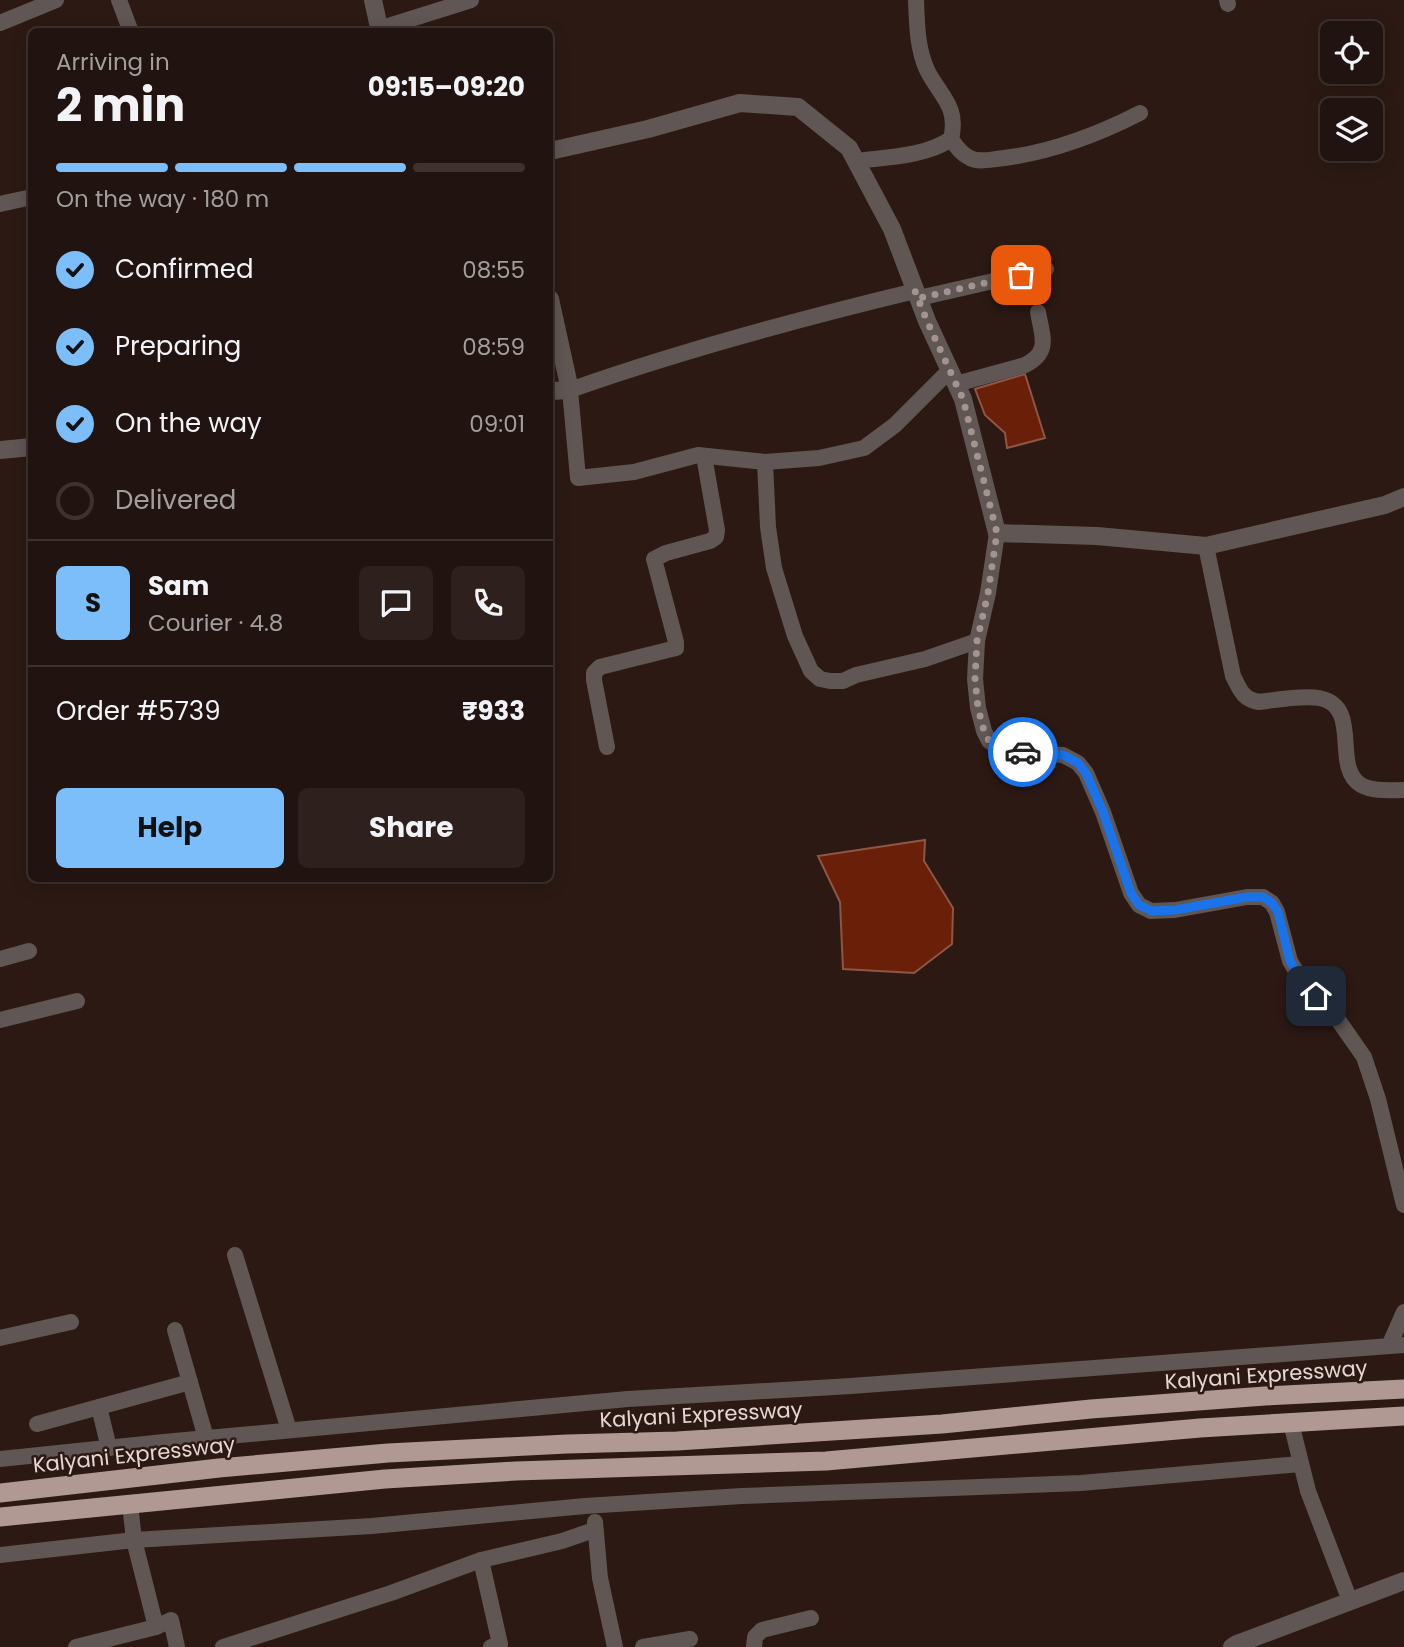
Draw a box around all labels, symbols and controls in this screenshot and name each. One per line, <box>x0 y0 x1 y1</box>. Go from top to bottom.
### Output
map controls <box>1320 21 1383 161</box>
button: locate <box>1320 21 1383 84</box>
text: Arriving in <box>56 46 170 78</box>
text: 09:15–09:20 <box>368 69 525 105</box>
text: 2 min <box>56 73 185 137</box>
button: layers <box>1320 98 1383 161</box>
text: On the way · 180 m <box>56 183 269 215</box>
pin <box>991 245 1051 305</box>
icon: check <box>56 251 94 289</box>
text: Confirmed <box>115 251 253 287</box>
text: 08:55 <box>462 254 525 286</box>
icon: bag <box>1002 256 1040 294</box>
icon: check <box>56 328 94 366</box>
text: Preparing <box>115 328 241 364</box>
text: 08:59 <box>462 331 525 363</box>
icon: check <box>56 405 94 443</box>
text: On the way <box>115 405 262 441</box>
text: 09:01 <box>469 408 525 440</box>
text: Delivered <box>115 482 236 518</box>
button: chat <box>359 566 433 640</box>
button: phone <box>451 566 525 640</box>
text: Sam <box>148 568 209 604</box>
text: S <box>85 585 101 621</box>
text: Courier · 4.8 <box>148 607 283 639</box>
text: Order #5739 <box>56 693 221 729</box>
text: ₹933 <box>462 693 525 729</box>
courier <box>988 717 1058 787</box>
icon: car <box>1004 733 1042 771</box>
button: Help <box>56 788 284 868</box>
button: Share <box>298 788 525 868</box>
pin <box>1286 966 1346 1026</box>
icon: home <box>1297 977 1335 1015</box>
street label: Kalyani Expressway <box>1164 1353 1369 1396</box>
street label: Kalyani Expressway <box>599 1395 803 1434</box>
street label: Kalyani Expressway <box>31 1429 237 1480</box>

